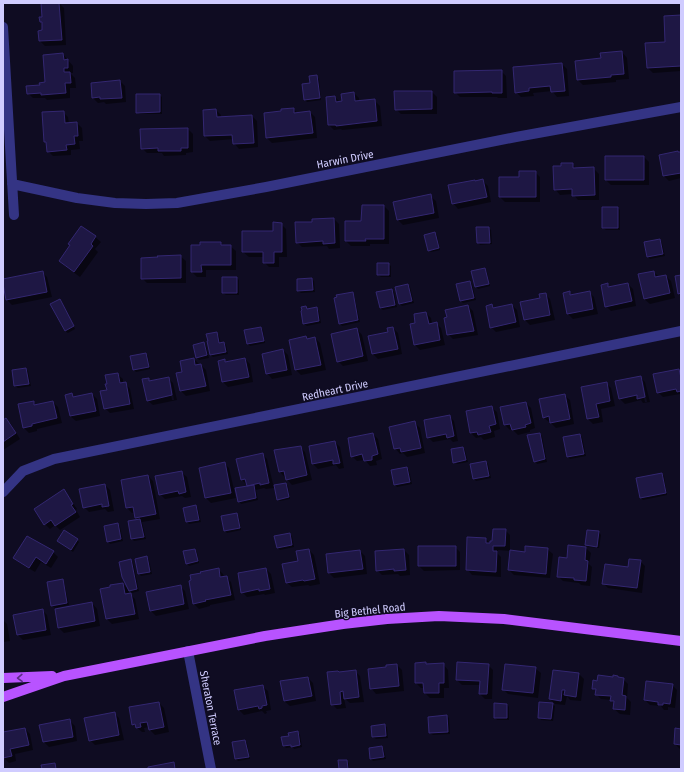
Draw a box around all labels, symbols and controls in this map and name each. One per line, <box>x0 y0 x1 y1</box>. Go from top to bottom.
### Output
street label: Harwin Drive <box>316 148 375 171</box>
street label: Redheart Drive <box>301 377 369 404</box>
street label: Big Bethel Road <box>334 600 406 621</box>
street label: Sheraton Terrace <box>197 670 224 747</box>
one-way arrow <box>17 673 23 682</box>

